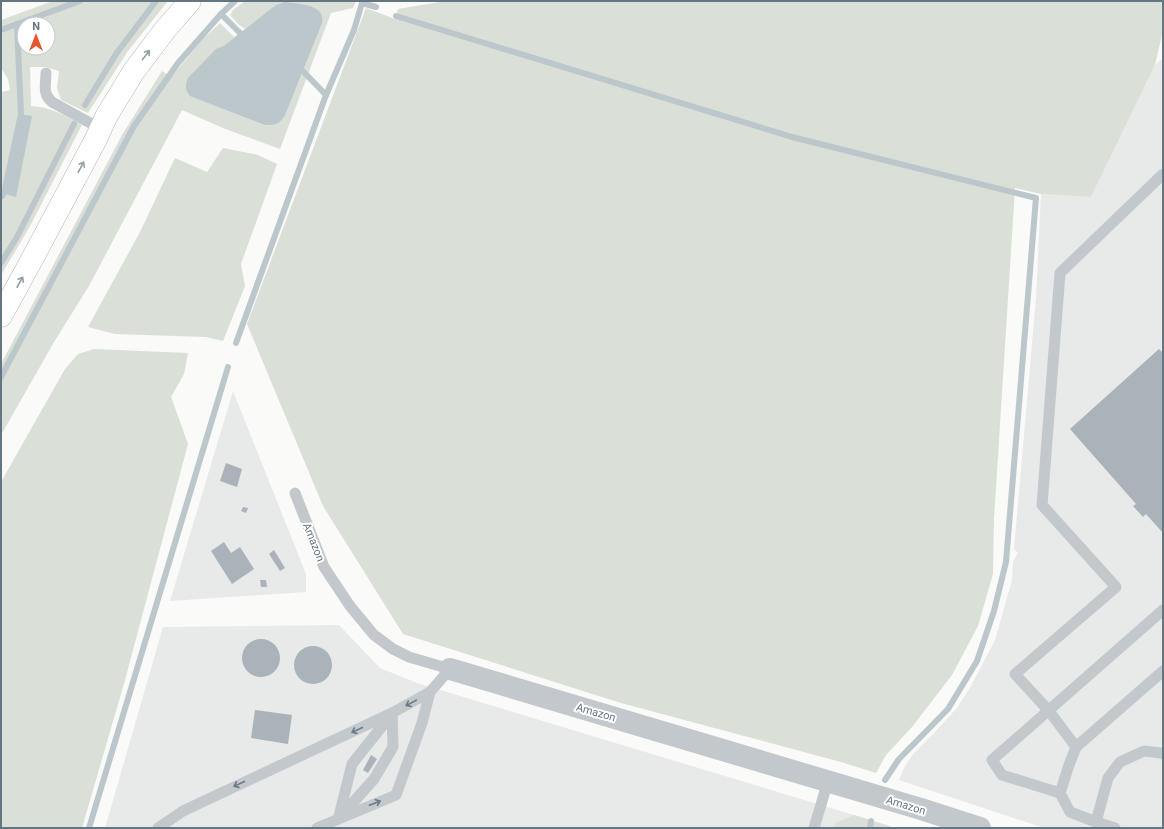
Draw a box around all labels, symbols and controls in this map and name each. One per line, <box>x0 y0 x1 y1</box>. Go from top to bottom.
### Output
north arrow <box>16 16 56 56</box>
text: N <box>32 20 40 33</box>
one-way arrow <box>142 50 150 61</box>
one-way arrow <box>78 161 85 173</box>
one-way arrow <box>17 276 24 288</box>
street label: Amazon <box>300 521 327 563</box>
one-way arrow <box>405 699 417 707</box>
street label: Amazon <box>575 701 617 724</box>
one-way arrow <box>351 726 363 734</box>
one-way arrow <box>234 781 246 788</box>
street label: Amazon <box>885 793 927 818</box>
one-way arrow <box>368 799 380 807</box>

